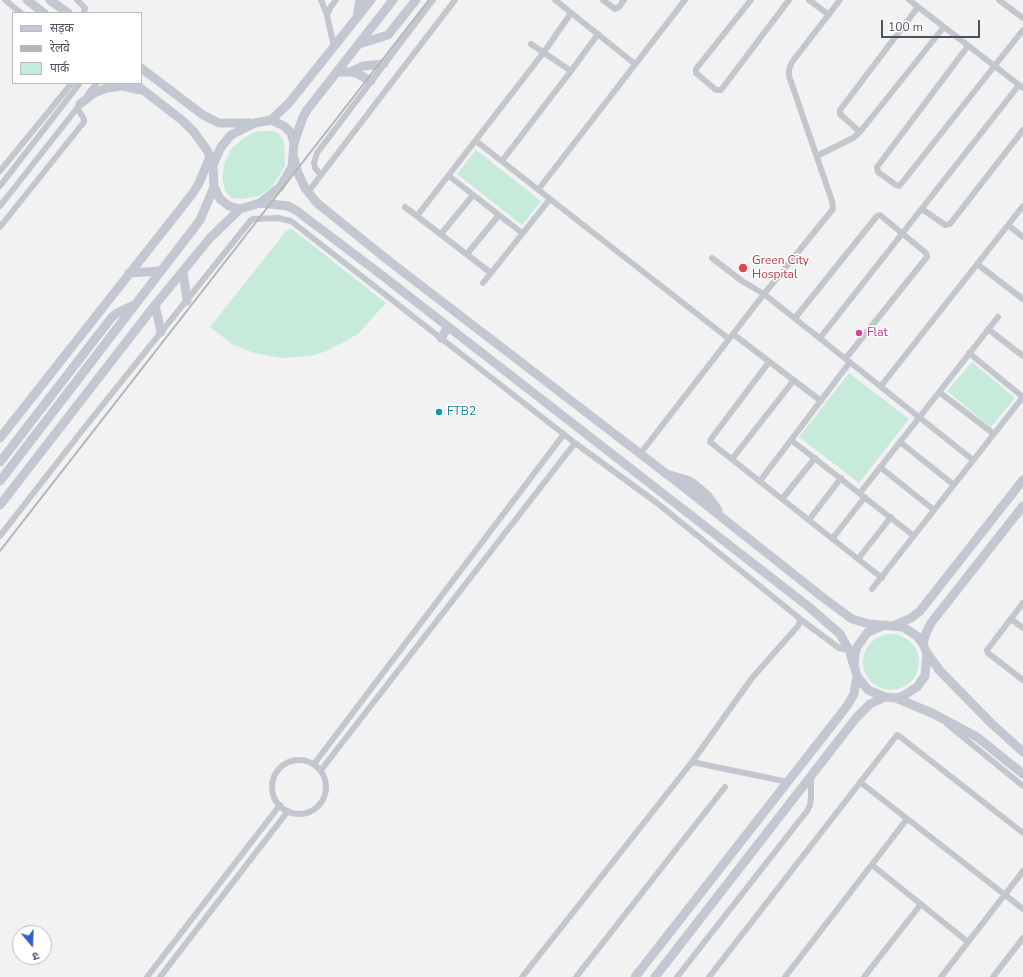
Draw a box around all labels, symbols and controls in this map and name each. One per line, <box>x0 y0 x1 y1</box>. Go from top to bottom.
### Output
legend <box>12 12 142 84</box>
scale bar <box>883 12 982 38</box>
text: 100 m <box>888 19 923 35</box>
text: सड़क <box>50 20 74 36</box>
text: रेलवे <box>50 40 70 56</box>
text: पार्क <box>50 60 69 76</box>
place label: Green City Hospital <box>752 254 809 282</box>
marker: Green City Hospital <box>737 262 749 274</box>
place label: Flat <box>867 326 888 340</box>
marker: Flat <box>854 328 864 338</box>
place label: FTB2 <box>447 405 476 419</box>
marker: FTB2 <box>434 407 444 417</box>
north arrow <box>12 925 52 965</box>
text: उ <box>30 948 41 964</box>

